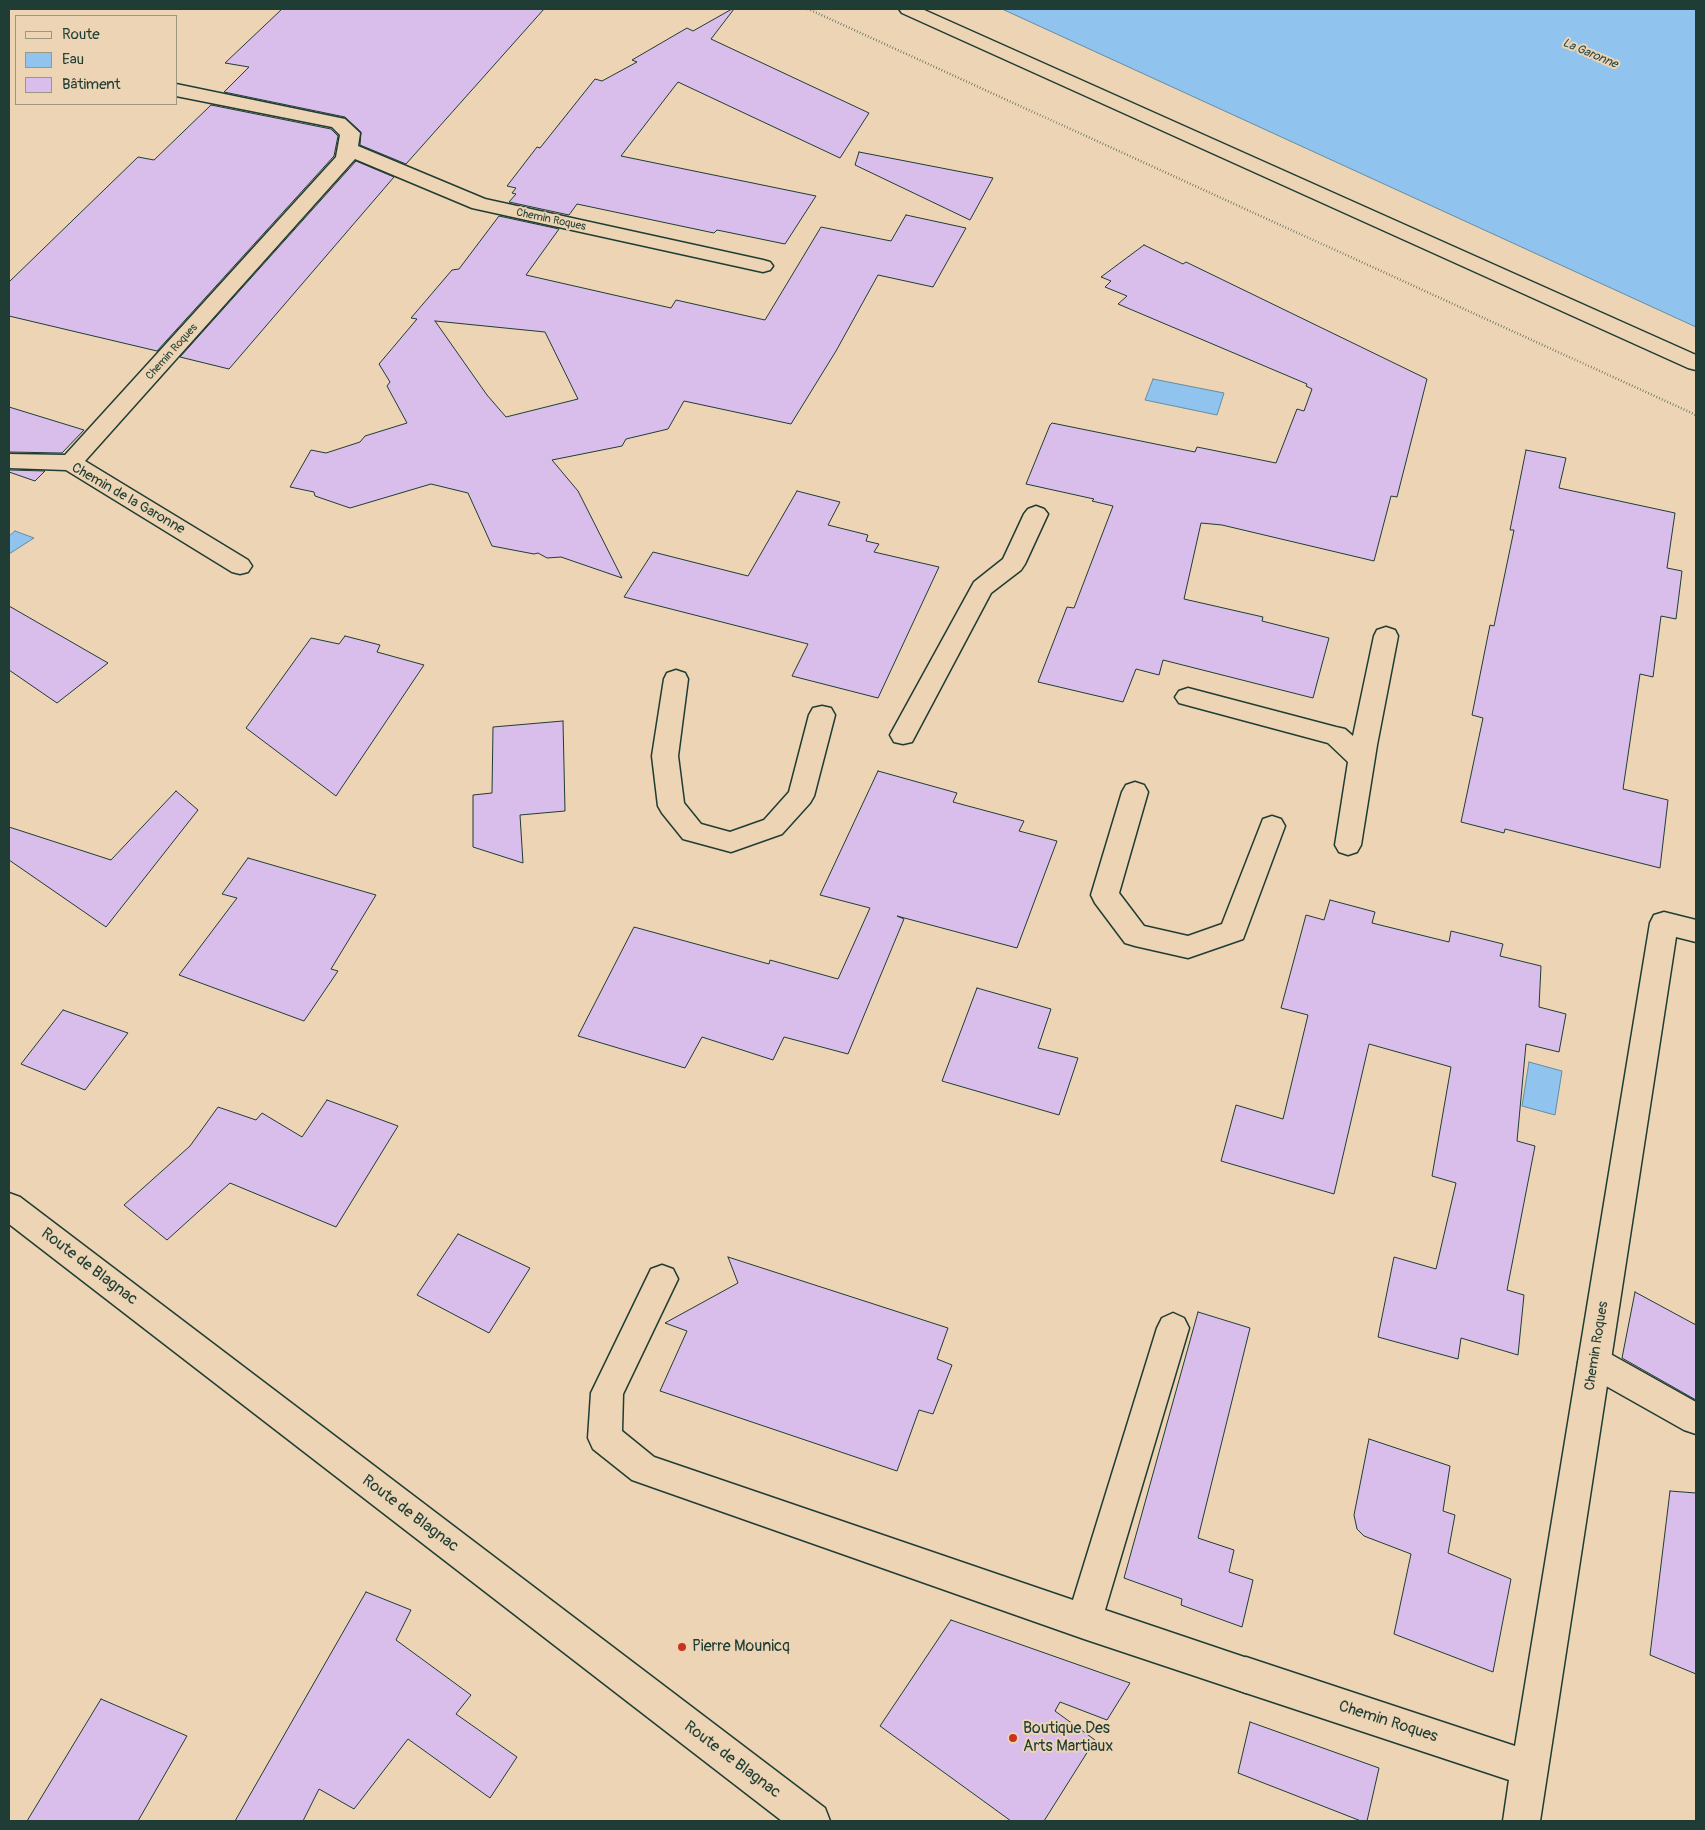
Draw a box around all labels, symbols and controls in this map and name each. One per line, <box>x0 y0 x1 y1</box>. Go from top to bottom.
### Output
legend <box>15 15 178 105</box>
text: Route <box>62 25 100 44</box>
water label: La Garonne <box>1560 36 1620 72</box>
text: Eau <box>62 50 84 69</box>
text: Bâtiment <box>62 75 121 94</box>
street label: Chemin Roques <box>515 206 587 234</box>
street label: Chemin Roques <box>143 321 201 383</box>
street label: Chemin de la Garonne <box>68 460 188 538</box>
street label: Route de Blagnac <box>37 1224 141 1310</box>
street label: Chemin Roques <box>1582 1300 1612 1392</box>
street label: Route de Blagnac <box>358 1471 462 1557</box>
place label: Pierre Mounicq <box>692 1637 790 1657</box>
marker: Pierre Mounicq <box>676 1641 688 1653</box>
street label: Chemin Roques <box>1336 1697 1440 1747</box>
street label: Route de Blagnac <box>680 1717 784 1803</box>
place label: Boutique Des Arts Martiaux <box>1023 1719 1113 1757</box>
marker: Boutique Des Arts Martiaux <box>1007 1732 1019 1744</box>

